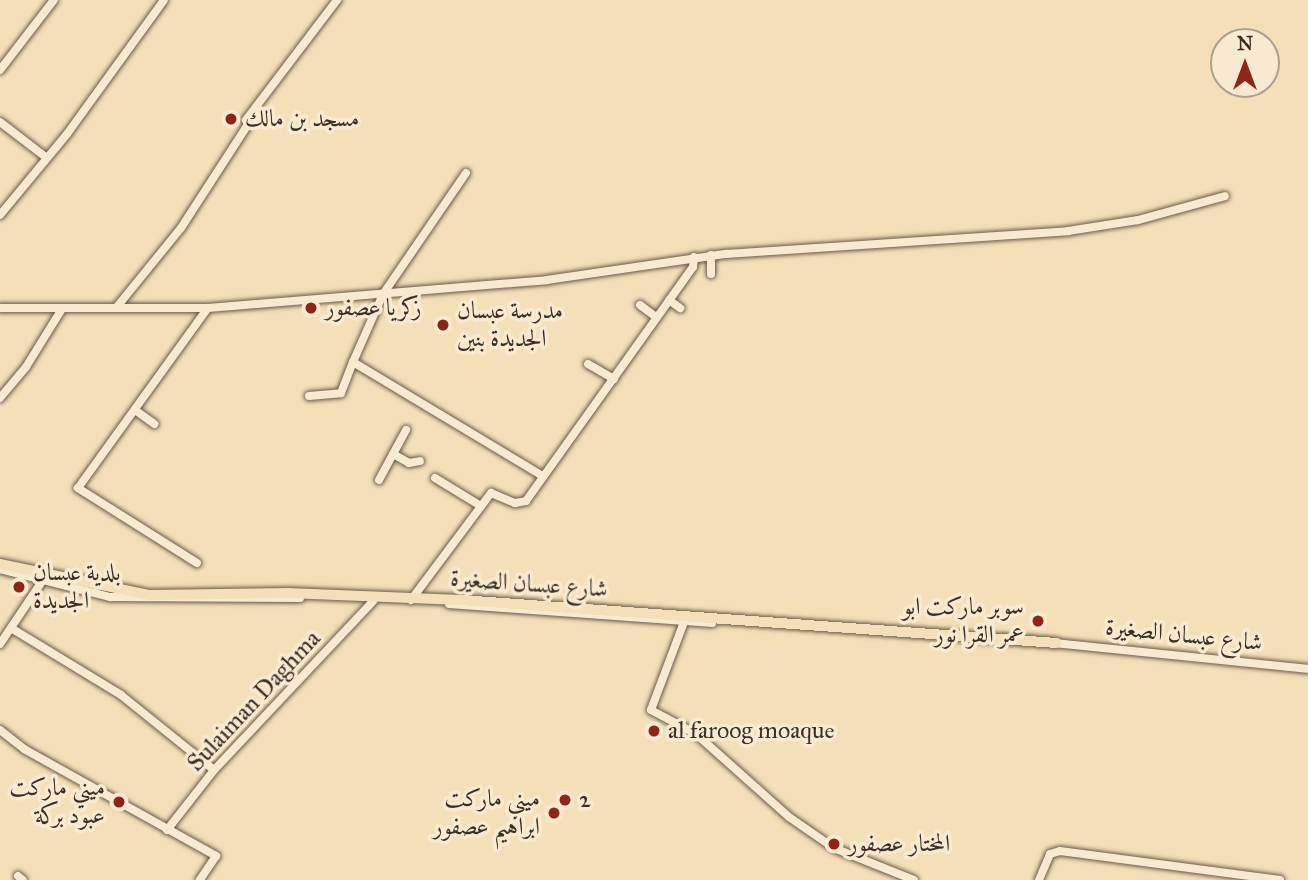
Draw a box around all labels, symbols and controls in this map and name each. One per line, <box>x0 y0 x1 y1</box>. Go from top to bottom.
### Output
north arrow <box>1210 28 1280 98</box>
text: N <box>1237 32 1253 55</box>
place label: مسجد بن مالك <box>245 105 359 133</box>
marker: مسجد بن مالك <box>223 111 239 127</box>
place label: زكريا عصفور <box>325 294 422 322</box>
place label: مدرسة عبسان الجديدة بنين <box>457 297 563 353</box>
marker: زكريا عصفور <box>303 300 319 316</box>
marker: مدرسة عبسان الجديدة بنين <box>435 317 451 333</box>
place label: بلدية عبسان الجديدة <box>33 559 121 615</box>
street label: شارع عبسان الصغيرة <box>449 564 609 604</box>
marker: بلدية عبسان الجديدة <box>11 579 27 595</box>
place label: سوبر ماركت ابو عمر القرا نور <box>902 593 1024 649</box>
street label: شارع عبسان الصغيرة <box>1104 612 1264 658</box>
marker: سوبر ماركت ابو عمر القرا نور <box>1030 613 1046 629</box>
street label: Sulaiman Daghma <box>181 625 327 777</box>
place label: al faroog moaque <box>668 717 835 745</box>
marker: al faroog moaque <box>646 723 662 739</box>
place label: ميني ماركت عبود بركة <box>9 774 105 830</box>
place label: ميني ماركت ابراهيم عصفور <box>433 785 540 841</box>
place label: 2 <box>579 786 591 814</box>
marker: 2 <box>557 792 573 808</box>
marker: ميني ماركت عبود بركة <box>111 794 127 810</box>
marker: ميني ماركت ابراهيم عصفور <box>546 805 562 821</box>
place label: المختار عصفور <box>848 830 950 858</box>
marker: المختار عصفور <box>826 836 842 852</box>

